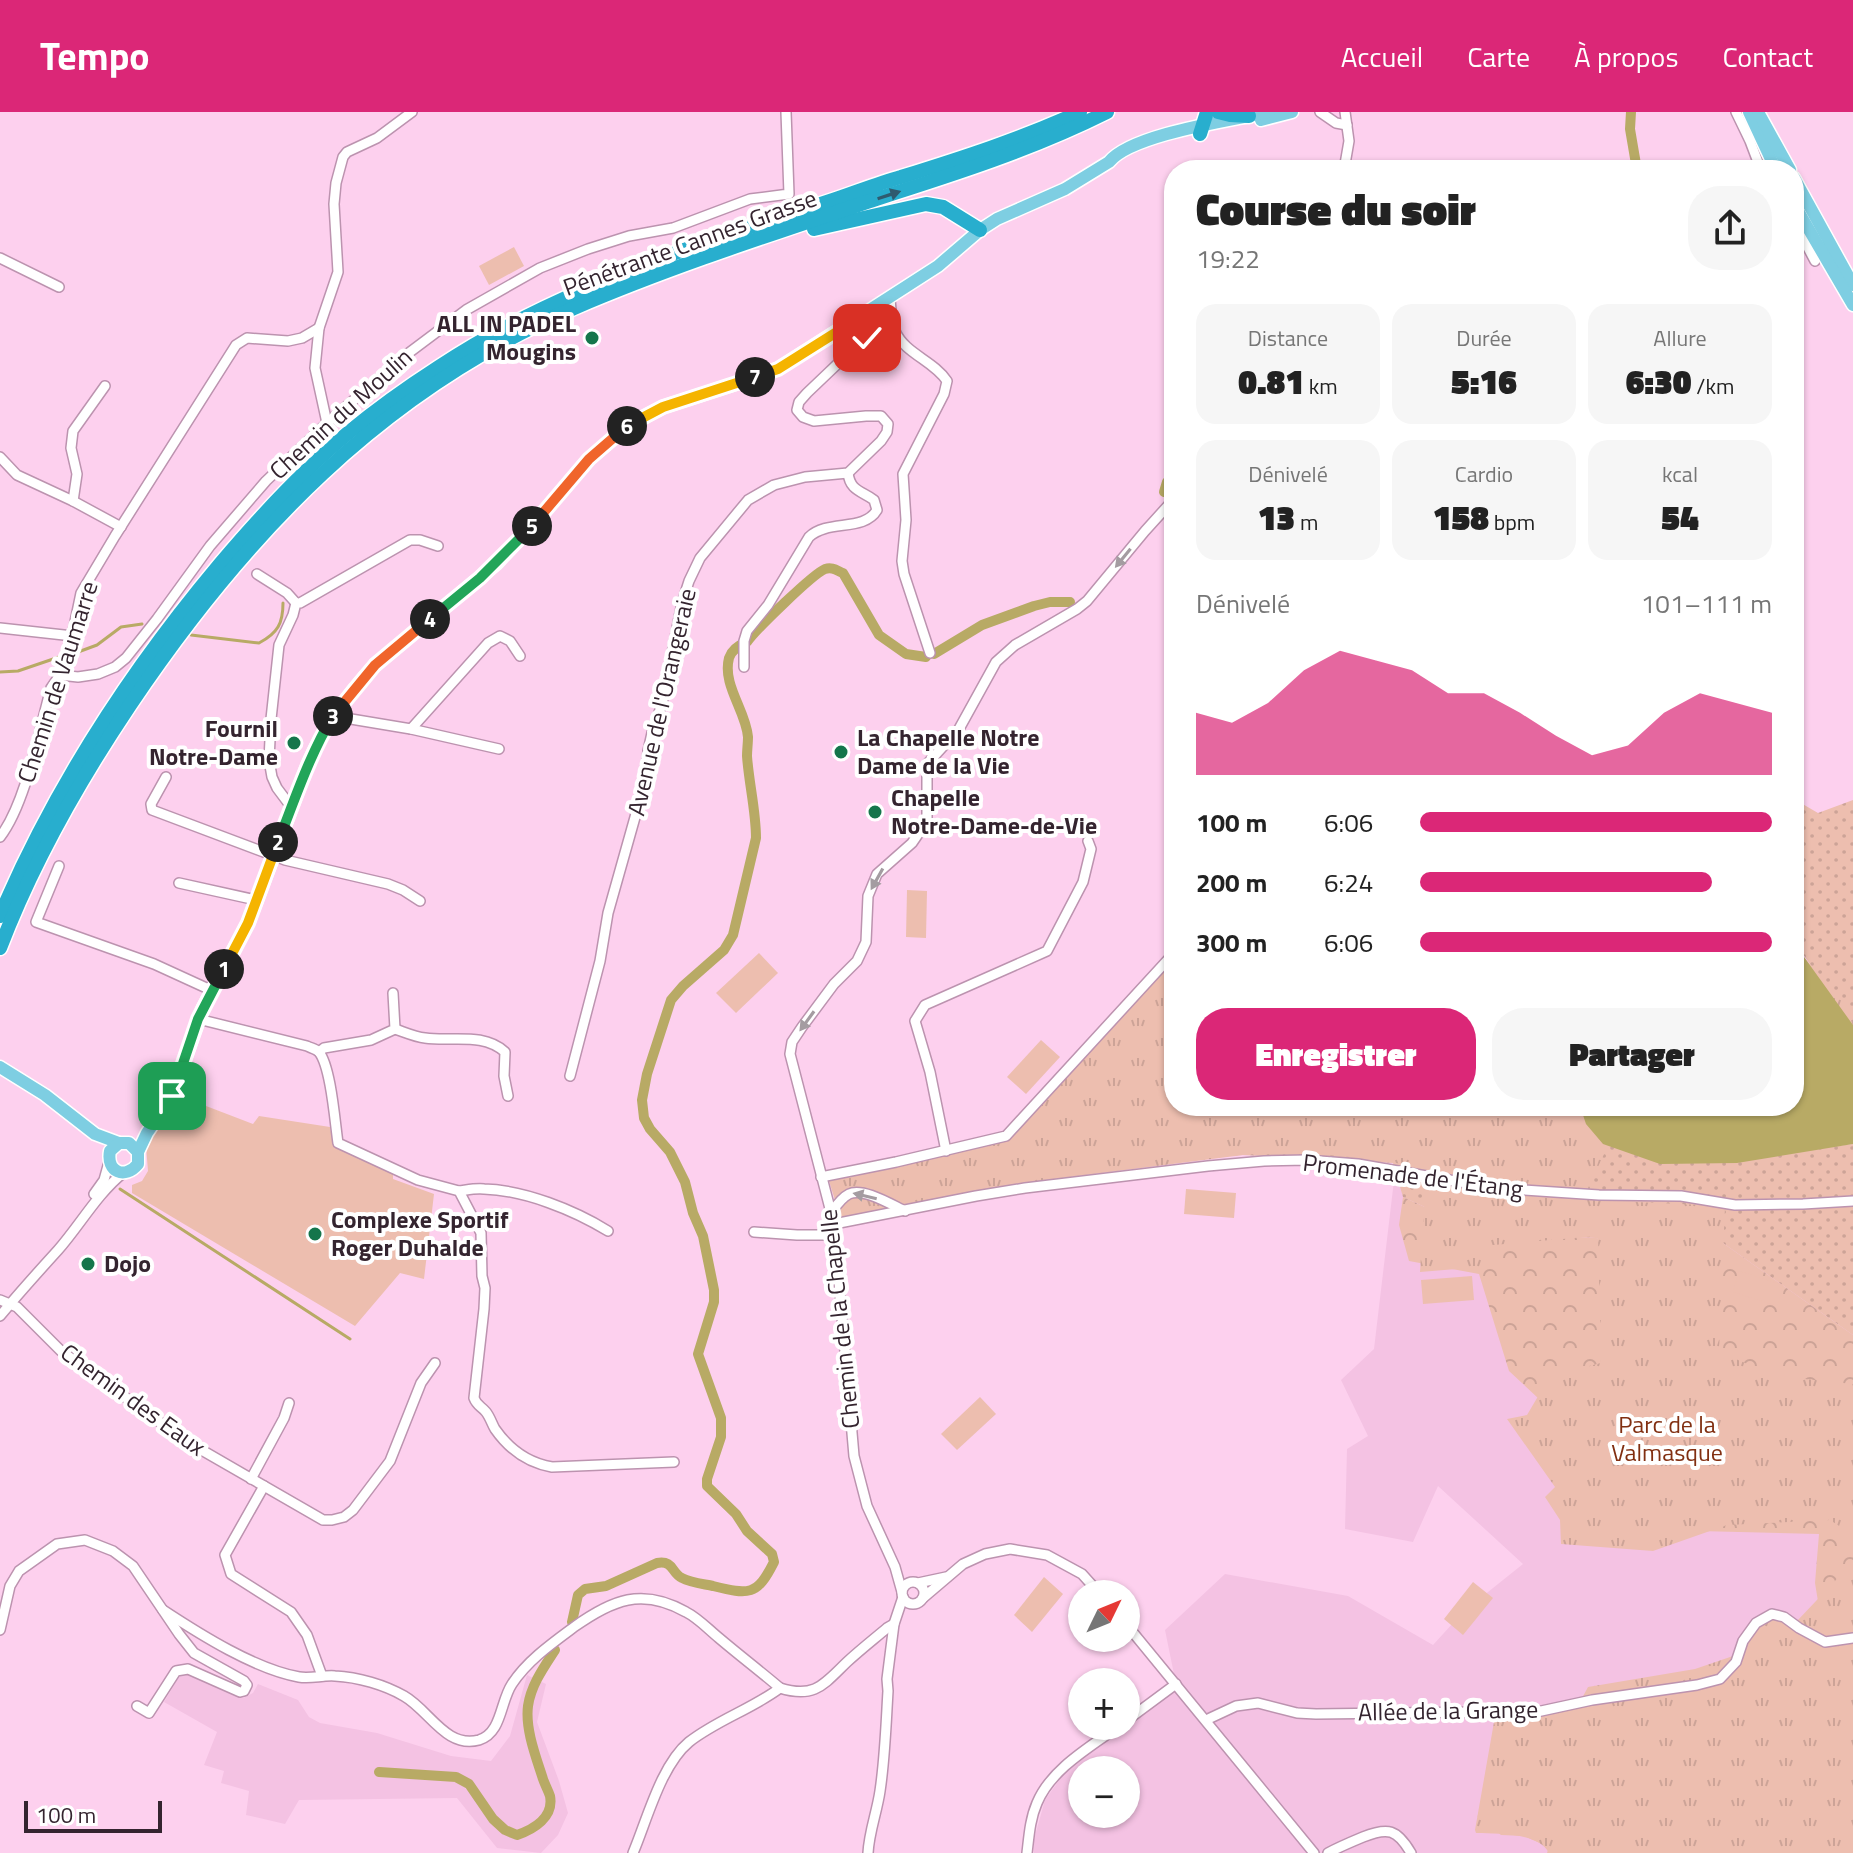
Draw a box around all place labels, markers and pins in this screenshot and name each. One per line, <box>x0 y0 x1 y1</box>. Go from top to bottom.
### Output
pin <box>833 304 901 372</box>
place label: ALL IN PADEL Mougins <box>437 305 577 369</box>
marker: ALL IN PADEL Mougins <box>583 329 601 347</box>
pin: 7 <box>735 357 775 397</box>
pin: 6 <box>607 406 647 446</box>
pin: 5 <box>512 506 552 546</box>
pin: 4 <box>410 599 450 639</box>
pin: 3 <box>313 696 353 736</box>
place label: Fournil Notre-Dame <box>149 710 278 774</box>
place label: La Chapelle Notre Dame de la Vie <box>857 719 1039 783</box>
marker: Fournil Notre-Dame <box>285 734 303 752</box>
marker: La Chapelle Notre Dame de la Vie <box>832 743 850 761</box>
place label: Chapelle Notre-Dame-de-Vie <box>891 779 1097 843</box>
marker: Chapelle Notre-Dame-de-Vie <box>866 803 884 821</box>
pin: 2 <box>258 822 298 862</box>
pin: 1 <box>204 949 244 989</box>
pin <box>138 1062 206 1130</box>
place label: Complexe Sportif Roger Duhalde <box>331 1201 509 1265</box>
marker: Complexe Sportif Roger Duhalde <box>306 1225 324 1243</box>
place label: Dojo <box>104 1245 151 1281</box>
marker: Dojo <box>79 1255 97 1273</box>

